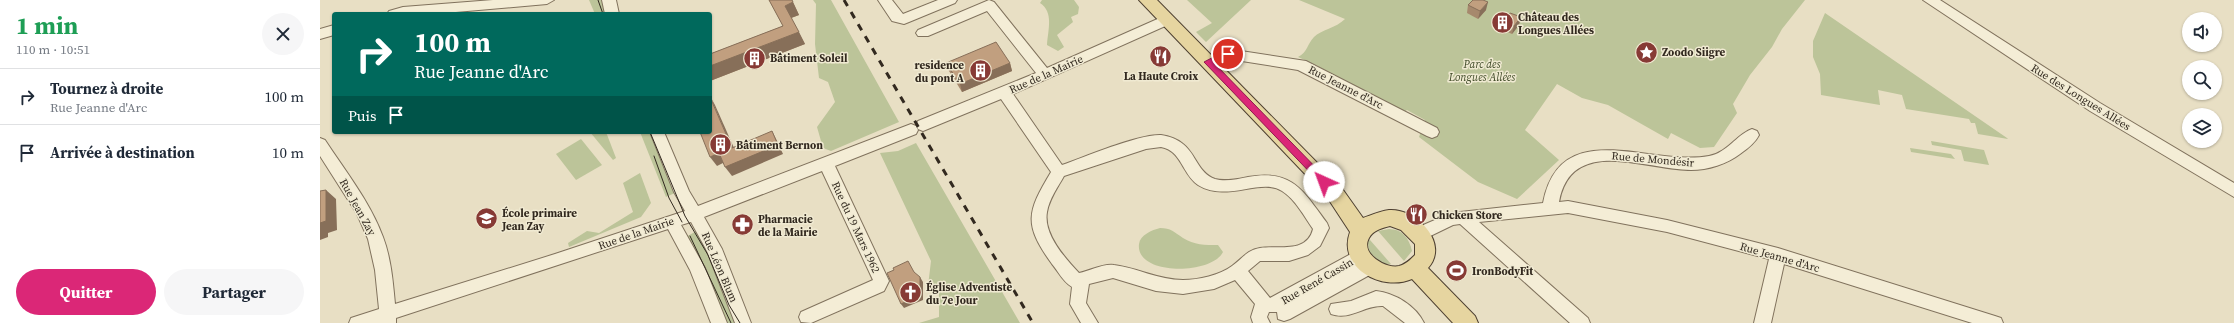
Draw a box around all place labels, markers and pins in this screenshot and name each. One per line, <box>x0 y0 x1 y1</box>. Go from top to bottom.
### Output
building icon: Château des Longues Allées <box>1490 10 1516 36</box>
place label: Château des Longues Allées <box>1518 10 1594 38</box>
pin <box>1211 37 1245 71</box>
place icon: Zoodo Siigre <box>1634 39 1660 65</box>
restaurant icon: La Haute Croix <box>1148 43 1174 69</box>
building icon: Bâtiment Soleil <box>741 45 767 71</box>
place label: Zoodo Siigre <box>1662 45 1726 60</box>
place label: Bâtiment Soleil <box>770 51 848 66</box>
place label: residence du pont A <box>915 58 965 86</box>
building icon: residence du pont A <box>967 58 993 84</box>
place label: La Haute Croix <box>1124 69 1198 84</box>
building icon: Bâtiment Bernon <box>707 132 733 158</box>
place label: Bâtiment Bernon <box>736 138 823 153</box>
restaurant icon: Chicken Store <box>1403 202 1429 228</box>
school or university icon: École primaire Jean Zay <box>473 206 499 232</box>
place label: École primaire Jean Zay <box>501 206 577 234</box>
place label: Chicken Store <box>1432 208 1503 223</box>
pharmacy icon: Pharmacie de la Mairie <box>729 212 755 238</box>
place label: Pharmacie de la Mairie <box>758 212 818 240</box>
sports icon: IronBodyFit <box>1444 258 1470 284</box>
place label: IronBodyFit <box>1472 264 1534 279</box>
church icon: Église Adventiste du 7e Jour <box>897 280 923 306</box>
place label: Église Adventiste du 7e Jour <box>926 280 1012 308</box>

